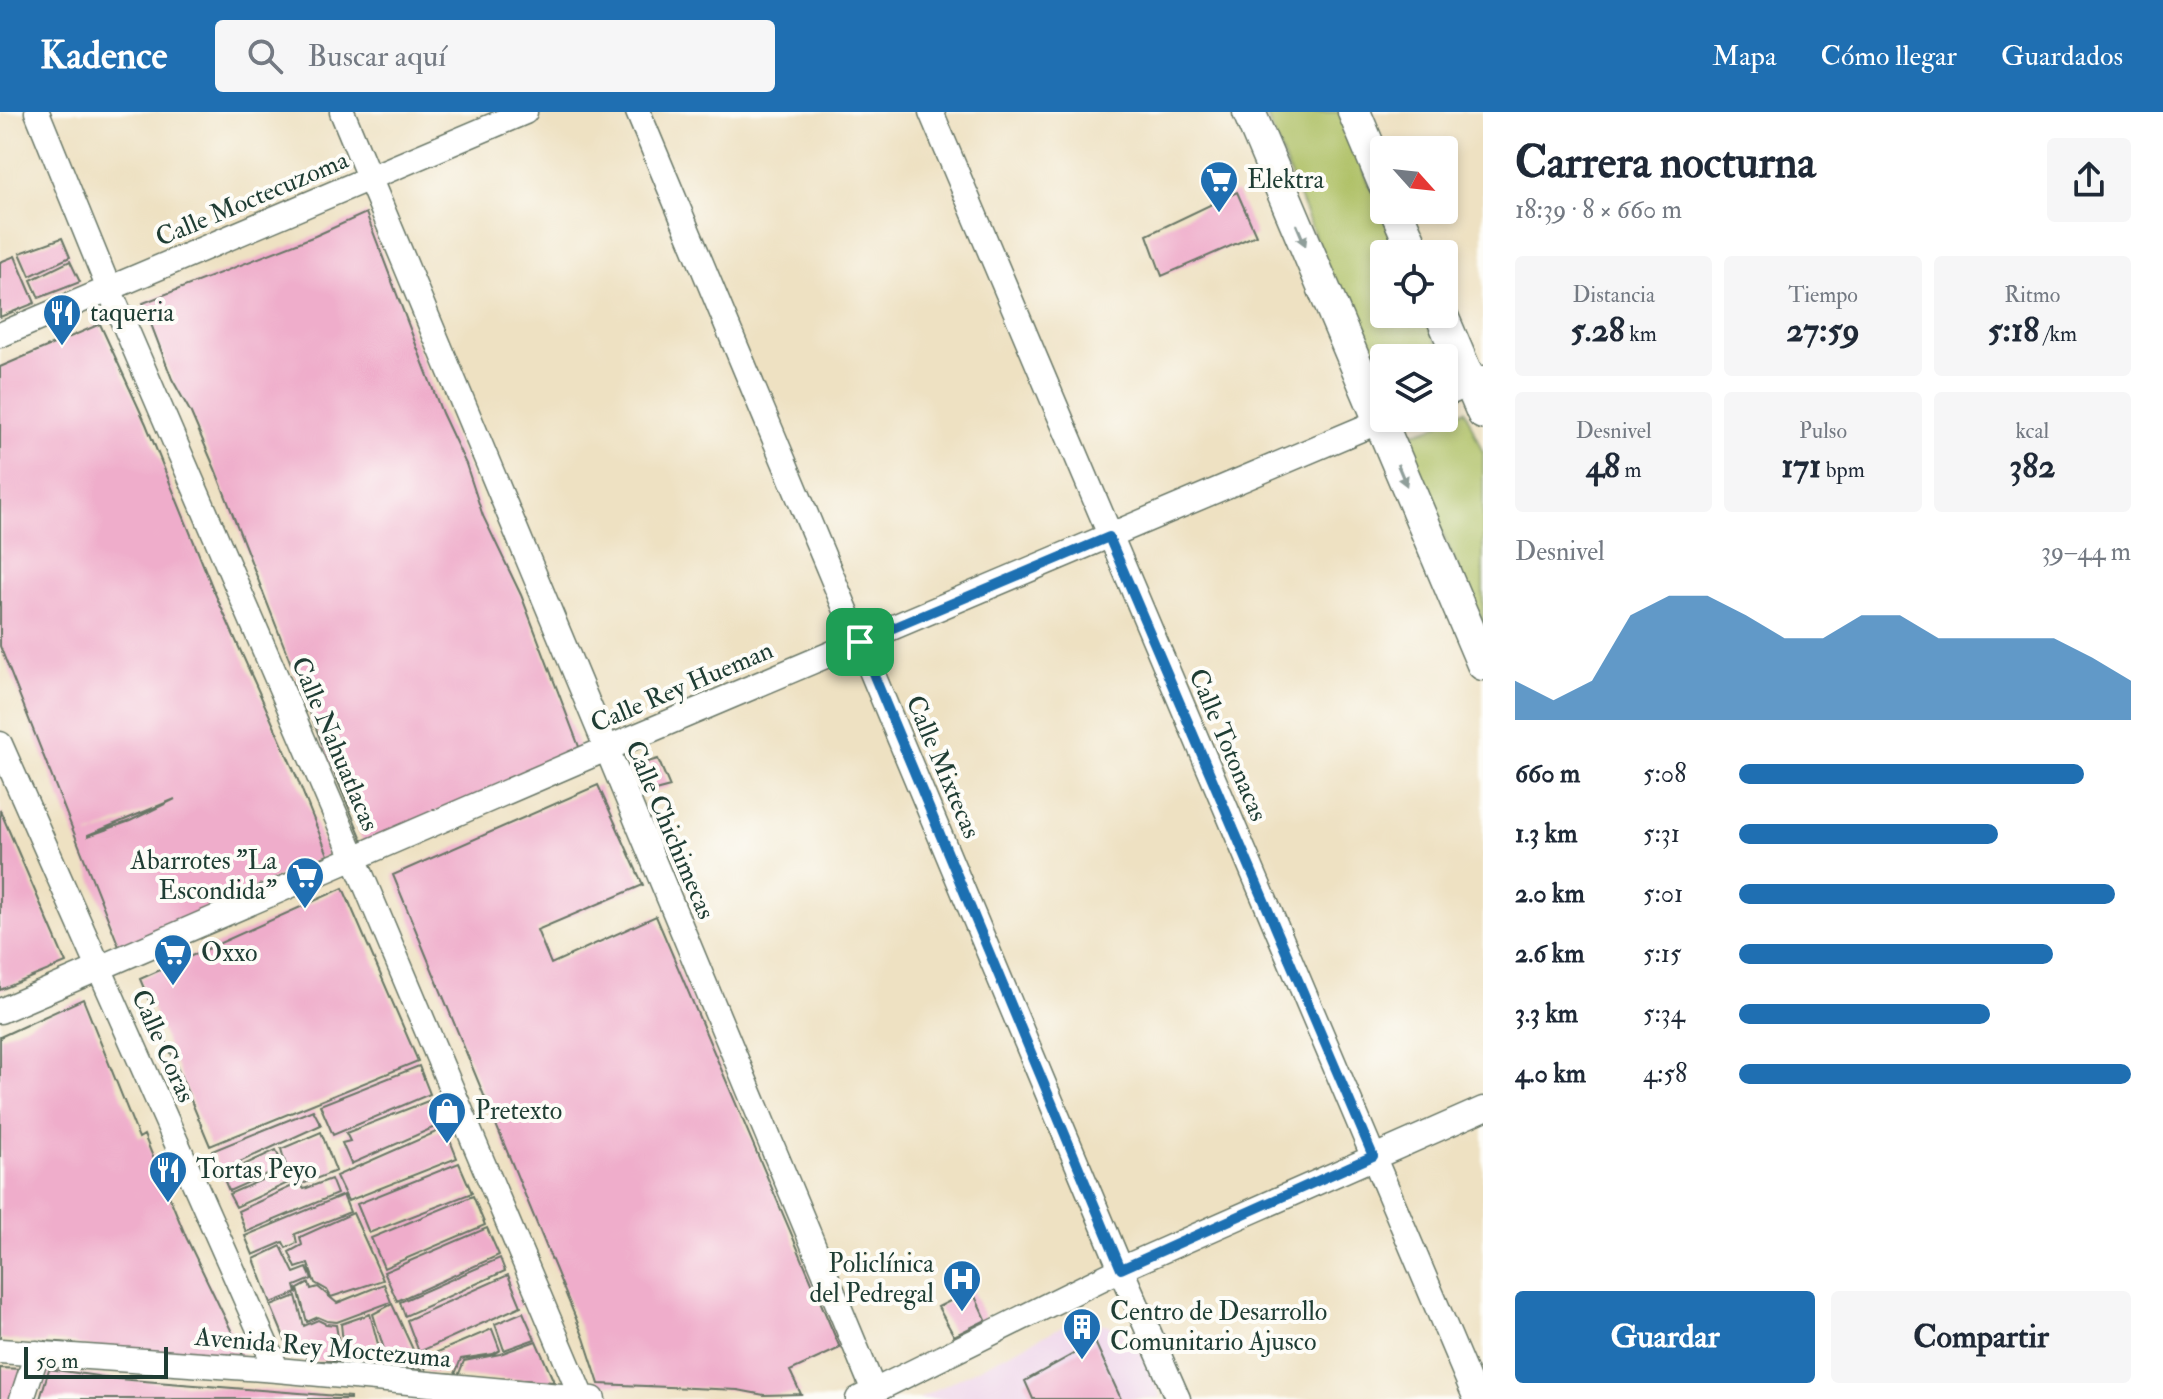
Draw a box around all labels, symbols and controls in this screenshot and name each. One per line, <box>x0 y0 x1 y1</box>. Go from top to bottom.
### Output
search box <box>215 20 775 92</box>
text: Kadence <box>40 32 167 80</box>
icon: search <box>243 34 287 78</box>
text: Buscar aquí <box>307 38 446 75</box>
text: Mapa <box>1712 39 1776 74</box>
text: Cómo llegar <box>1820 39 1957 74</box>
text: Guardados <box>2001 39 2123 74</box>
north arrow <box>1370 136 1458 224</box>
map controls <box>1370 136 1458 432</box>
text: Carrera nocturna <box>1515 136 1816 191</box>
button: share <box>2047 138 2131 222</box>
street label: Calle Moctecuzoma <box>151 144 353 254</box>
supermarket icon: Elektra <box>1198 159 1240 214</box>
place label: Elektra <box>1247 164 1324 196</box>
text: 18:39 · 8 × 660 m <box>1515 194 1682 226</box>
one-way arrow <box>1294 224 1307 247</box>
button: locate <box>1370 240 1458 328</box>
text: Distancia <box>1572 281 1655 309</box>
text: Tiempo <box>1788 281 1858 309</box>
text: Ritmo <box>2004 281 2060 309</box>
restaurant icon: taqueria <box>41 292 83 347</box>
place label: taqueria <box>90 297 175 329</box>
text: 5.28 <box>1571 309 1625 352</box>
text: 27:59 <box>1786 309 1860 352</box>
text: 5:18 <box>1988 309 2039 352</box>
text: km <box>1625 320 1657 348</box>
text: /km <box>2039 320 2077 348</box>
button: layers <box>1370 344 1458 432</box>
text: Desnivel <box>1576 417 1652 445</box>
text: Pulso <box>1799 417 1847 445</box>
text: kcal <box>2015 417 2049 445</box>
text: 48 <box>1586 445 1620 488</box>
text: 171 <box>1781 445 1821 488</box>
text: 382 <box>2009 445 2055 488</box>
text: m <box>1620 456 1642 484</box>
text: bpm <box>1821 456 1865 484</box>
one-way arrow <box>1396 463 1409 487</box>
text: Desnivel <box>1515 536 1605 568</box>
text: 39–44 m <box>2041 536 2131 568</box>
pin <box>826 608 894 676</box>
icon: arrive <box>838 620 882 664</box>
street label: Calle Rey Hueman <box>586 634 778 740</box>
street label: Calle Nahuatlacas <box>284 652 386 836</box>
street label: Calle Totonacas <box>1181 664 1275 826</box>
street label: Calle Mixtecas <box>899 691 987 843</box>
street label: Calle Chichimecas <box>618 736 722 924</box>
text: 660 m <box>1515 758 1580 790</box>
text: 5:08 <box>1643 758 1686 790</box>
text: 1.3 km <box>1515 818 1577 850</box>
text: 5:31 <box>1643 818 1680 850</box>
place label: Abarrotes "La Escondida" <box>130 845 277 907</box>
supermarket icon: Abarrotes "La Escondida" <box>284 855 326 910</box>
text: 2.0 km <box>1515 878 1585 910</box>
text: 5:01 <box>1643 878 1683 910</box>
supermarket icon: Oxxo <box>152 932 194 987</box>
place label: Oxxo <box>201 937 258 969</box>
text: 2.6 km <box>1515 938 1584 970</box>
text: 5:15 <box>1643 938 1682 970</box>
street label: Calle Coras <box>124 985 202 1107</box>
text: 3.3 km <box>1515 998 1578 1030</box>
text: 5:34 <box>1643 998 1685 1030</box>
text: 4.0 km <box>1515 1058 1586 1090</box>
text: 4:58 <box>1643 1058 1687 1090</box>
shop icon: Pretexto <box>426 1090 468 1145</box>
place label: Pretexto <box>475 1095 562 1127</box>
restaurant icon: Tortas Peyo <box>147 1149 189 1204</box>
place label: Tortas Peyo <box>196 1154 317 1186</box>
place label: Policlínica del Pedregal <box>809 1248 934 1310</box>
hospital icon: Policlínica del Pedregal <box>941 1258 983 1313</box>
button: Guardar <box>1515 1291 1815 1383</box>
button: Compartir <box>1831 1291 2131 1383</box>
place label: Centro de Desarrollo Comunitario Ajusco <box>1110 1296 1327 1358</box>
building icon: Centro de Desarrollo Comunitario Ajusco <box>1061 1306 1103 1361</box>
street label: Avenida Rey Moctezuma <box>193 1321 453 1375</box>
scale bar <box>24 1343 168 1379</box>
text: 50 m <box>36 1347 78 1375</box>

